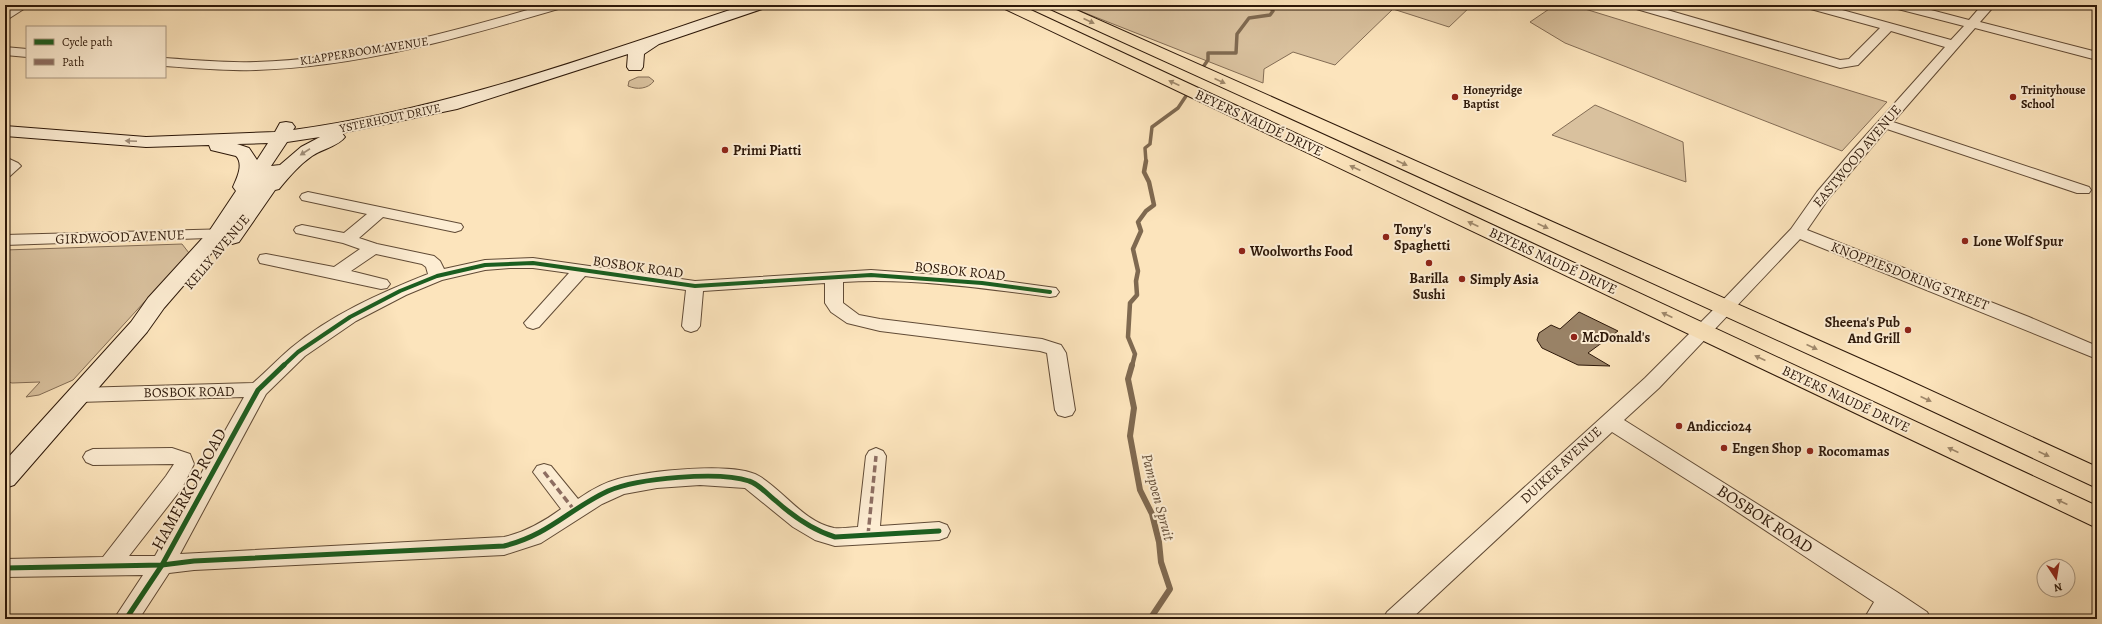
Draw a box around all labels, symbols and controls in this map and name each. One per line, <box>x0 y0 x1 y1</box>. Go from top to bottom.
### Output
one-way arrow <box>1083 18 1094 24</box>
legend <box>26 26 166 78</box>
street label: KLAPPERBOOM AVENUE <box>299 33 429 69</box>
text: Cycle path <box>62 34 113 50</box>
text: Path <box>62 54 85 70</box>
one-way arrow <box>1214 77 1226 84</box>
one-way arrow <box>1169 80 1180 86</box>
place label: Honeyridge Baptist <box>1463 82 1523 112</box>
place label: Trinityhouse School <box>2021 82 2086 112</box>
street label: BEYERS NAUDÉ DRIVE <box>1192 85 1326 161</box>
marker: Honeyridge Baptist <box>1450 92 1460 102</box>
marker: Trinityhouse School <box>2008 92 2018 102</box>
street label: YSTERHOUT DRIVE <box>337 99 442 137</box>
street label: EASTWOOD AVENUE <box>1808 101 1906 211</box>
one-way arrow <box>125 138 137 145</box>
place label: Primi Piatti <box>733 141 801 160</box>
marker: Primi Piatti <box>720 145 730 155</box>
one-way arrow <box>299 148 311 155</box>
one-way arrow <box>1397 160 1408 166</box>
one-way arrow <box>1350 165 1361 171</box>
street label: KELLY AVENUE <box>180 210 254 294</box>
place label: Tony's Spaghetti <box>1394 220 1450 255</box>
one-way arrow <box>1467 221 1479 227</box>
street label: BEYERS NAUDÉ DRIVE <box>1486 223 1620 299</box>
one-way arrow <box>1537 223 1549 230</box>
street label: GIRDWOOD AVENUE <box>55 225 185 249</box>
marker: Tony's Spaghetti <box>1381 232 1391 242</box>
place label: Lone Wolf Spur <box>1973 232 2064 251</box>
marker: Lone Wolf Spur <box>1960 236 1970 246</box>
street label: KNOPPIESDORING STREET <box>1828 237 1992 315</box>
place label: Woolworths Food <box>1249 242 1353 261</box>
marker: Woolworths Food <box>1237 246 1247 256</box>
street label: BOSBOK ROAD <box>592 251 685 283</box>
street label: BOSBOK ROAD <box>914 257 1006 285</box>
marker: Barilla Sushi <box>1424 258 1434 268</box>
place label: Barilla Sushi <box>1409 269 1449 304</box>
place label: Simply Asia <box>1470 270 1539 289</box>
marker: Simply Asia <box>1457 274 1467 284</box>
one-way arrow <box>1660 311 1672 317</box>
place label: Sheena's Pub And Grill <box>1825 313 1900 348</box>
marker: Sheena's Pub And Grill <box>1903 325 1913 335</box>
place label: McDonald's <box>1582 328 1650 347</box>
marker: McDonald's <box>1569 332 1579 342</box>
one-way arrow <box>1806 344 1817 350</box>
one-way arrow <box>1754 355 1765 361</box>
street label: BEYERS NAUDÉ DRIVE <box>1779 361 1913 437</box>
street label: BOSBOK ROAD <box>143 382 235 402</box>
one-way arrow <box>1920 396 1932 402</box>
place label: Andiccio24 <box>1686 417 1752 436</box>
marker: Andiccio24 <box>1674 421 1684 431</box>
street label: DUIKER AVENUE <box>1516 422 1606 508</box>
street label: HAMERKOP ROAD <box>146 424 232 554</box>
place label: Engen Shop <box>1732 439 1802 458</box>
place label: Rocomamas <box>1818 442 1890 461</box>
marker: Engen Shop <box>1719 443 1729 453</box>
marker: Rocomamas <box>1805 446 1815 456</box>
one-way arrow <box>1947 447 1959 453</box>
water label: Pampoen Spruit <box>1137 451 1179 543</box>
one-way arrow <box>2038 451 2049 457</box>
street label: BOSBOK ROAD <box>1712 479 1818 559</box>
one-way arrow <box>2056 499 2067 505</box>
north arrow <box>2036 558 2076 598</box>
text: N <box>2052 579 2063 595</box>

